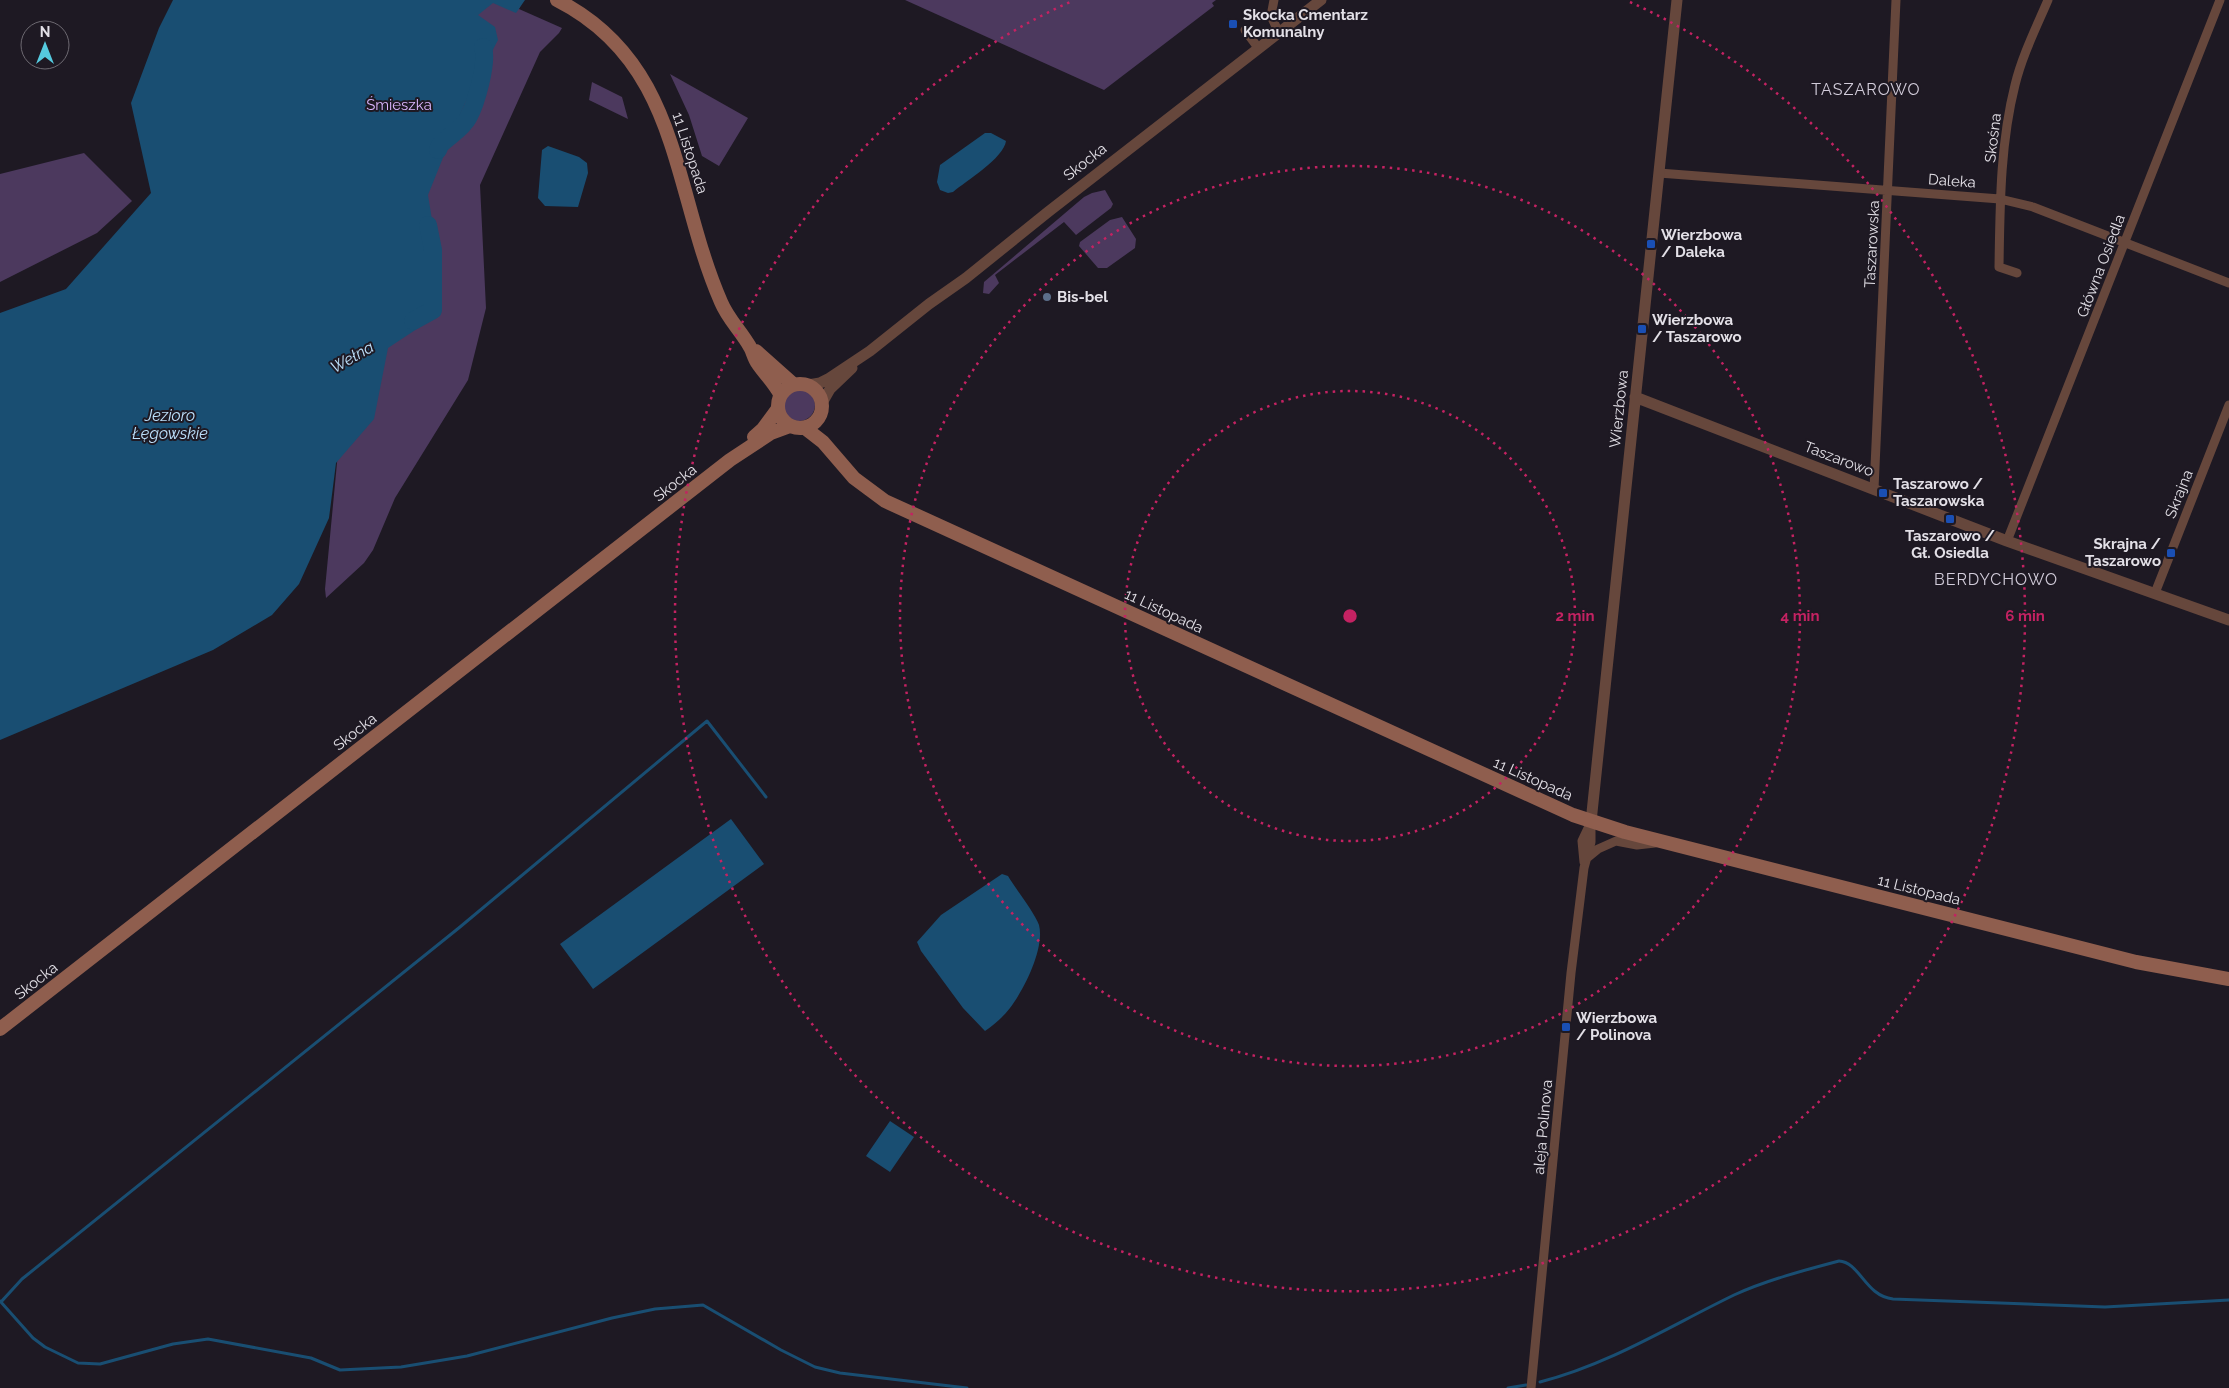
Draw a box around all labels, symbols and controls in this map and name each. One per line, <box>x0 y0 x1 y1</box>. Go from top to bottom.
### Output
place label: Skocka Cmentarz Komunalny <box>1243 6 1368 41</box>
marker: Skocka Cmentarz Komunalny <box>1227 18 1239 30</box>
north arrow <box>20 20 70 70</box>
text: N <box>40 24 50 40</box>
district label: TASZAROWO <box>1811 80 1921 99</box>
park label: Śmieszka <box>366 96 432 114</box>
street label: 11 Listopada <box>668 110 712 196</box>
street label: Skośna <box>1981 112 2005 164</box>
street label: Skocka <box>1060 140 1110 184</box>
street label: Daleka <box>1928 170 1976 192</box>
street label: Taszarowska <box>1861 200 1883 288</box>
street label: Główna Osiedla <box>2073 212 2129 320</box>
place label: Wierzbowa / Daleka <box>1661 226 1743 261</box>
marker: Wierzbowa / Daleka <box>1645 238 1657 250</box>
place label: Bis-bel <box>1057 288 1108 306</box>
marker: Bis-bel <box>1041 291 1053 303</box>
place label: Wierzbowa / Taszarowo <box>1652 311 1742 346</box>
marker: Wierzbowa / Taszarowo <box>1636 323 1648 335</box>
water label: Wełna <box>327 337 377 377</box>
street label: Wierzbowa <box>1606 369 1632 449</box>
water label: Jezioro Łęgowskie <box>132 406 208 443</box>
street label: Taszarowo <box>1802 438 1876 481</box>
street label: Skocka <box>650 461 700 505</box>
street label: Skrajna <box>2161 467 2197 521</box>
place label: Taszarowo / Taszarowska <box>1893 475 1985 510</box>
marker: Taszarowo / Taszarowska <box>1877 487 1889 499</box>
marker: Taszarowo / Gł. Osiedla <box>1944 513 1956 525</box>
place label: Taszarowo / Gł. Osiedla <box>1905 527 1996 562</box>
place label: Skrajna / Taszarowo <box>2085 535 2162 570</box>
marker: Skrajna / Taszarowo <box>2165 547 2177 559</box>
district label: BERDYCHOWO <box>1934 570 2058 589</box>
street label: 11 Listopada <box>1122 585 1206 637</box>
centre of rings <box>1341 607 1359 625</box>
text: 2 min <box>1556 607 1594 625</box>
text: 4 min <box>1780 607 1820 625</box>
text: 6 min <box>2005 607 2045 625</box>
street label: Skocka <box>330 710 380 754</box>
street label: 11 Listopada <box>1491 754 1575 804</box>
street label: 11 Listopada <box>1876 871 1962 909</box>
street label: Skocka <box>11 959 61 1003</box>
place label: Wierzbowa / Polinova <box>1576 1009 1658 1044</box>
marker: Wierzbowa / Polinova <box>1560 1021 1572 1033</box>
street label: aleja Polinova <box>1530 1079 1556 1175</box>

